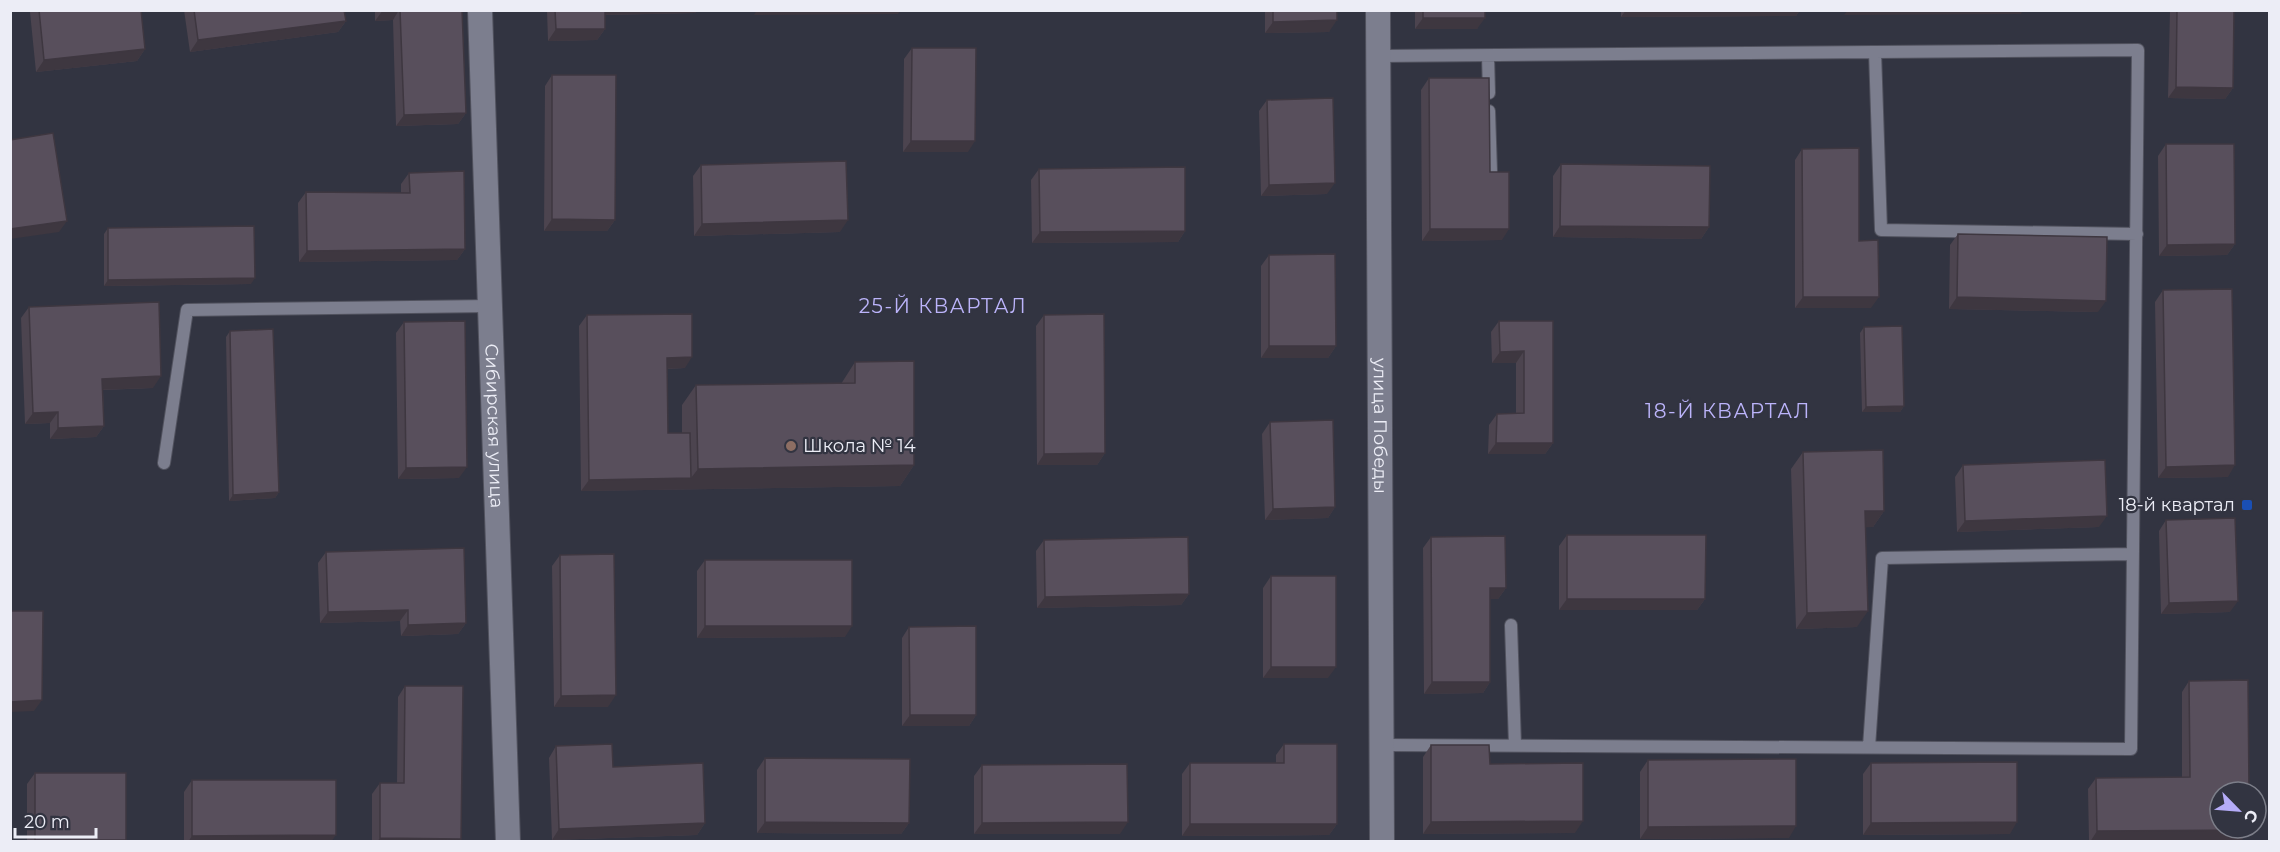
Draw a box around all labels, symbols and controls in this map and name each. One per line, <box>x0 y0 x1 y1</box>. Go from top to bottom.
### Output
district label: 25-Й КВАРТАЛ <box>859 294 1027 318</box>
street label: Сибирская улица <box>480 343 508 508</box>
street label: улица Победы <box>1369 357 1391 494</box>
district label: 18-Й КВАРТАЛ <box>1645 399 1811 423</box>
place label: Школа № 14 <box>803 435 916 457</box>
marker: Школа № 14 <box>784 439 798 453</box>
place label: 18-й квартал <box>2119 494 2235 516</box>
marker: 18-й квартал <box>2240 498 2254 512</box>
north arrow <box>2208 780 2268 840</box>
scale bar <box>15 801 96 839</box>
text: С <box>2240 807 2262 826</box>
text: 20 m <box>24 811 70 833</box>

